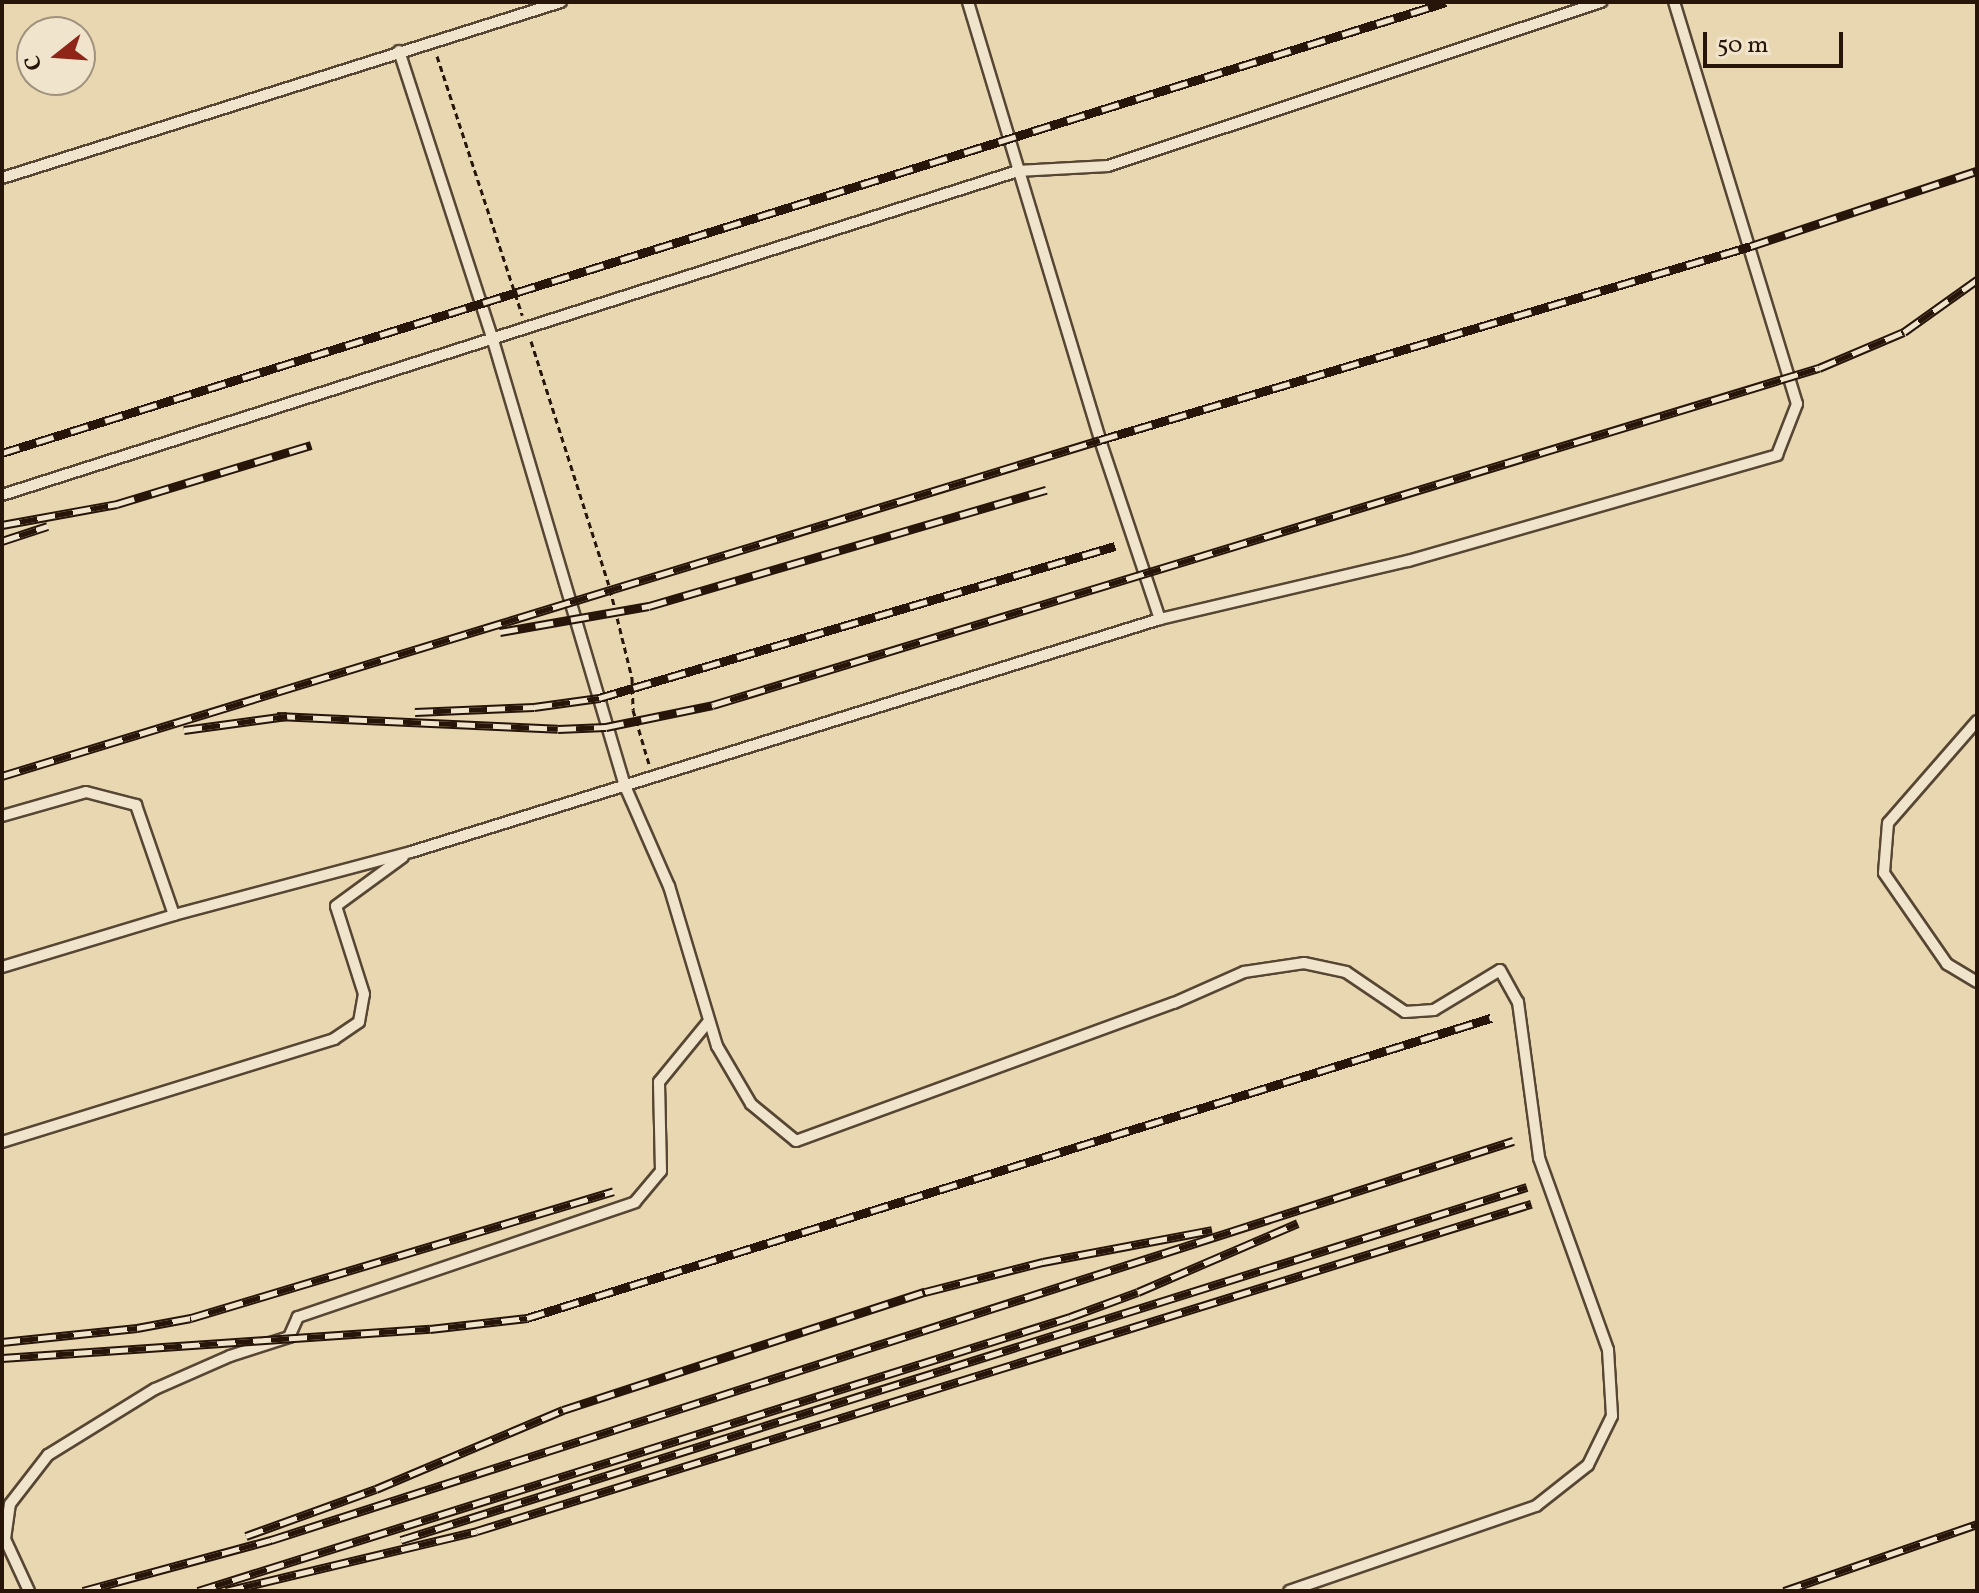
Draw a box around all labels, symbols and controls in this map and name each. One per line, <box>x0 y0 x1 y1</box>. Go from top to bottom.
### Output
north arrow <box>16 16 96 96</box>
scale bar <box>1707 16 1847 66</box>
text: 50 m <box>1717 29 1769 63</box>
text: С <box>18 51 51 74</box>

